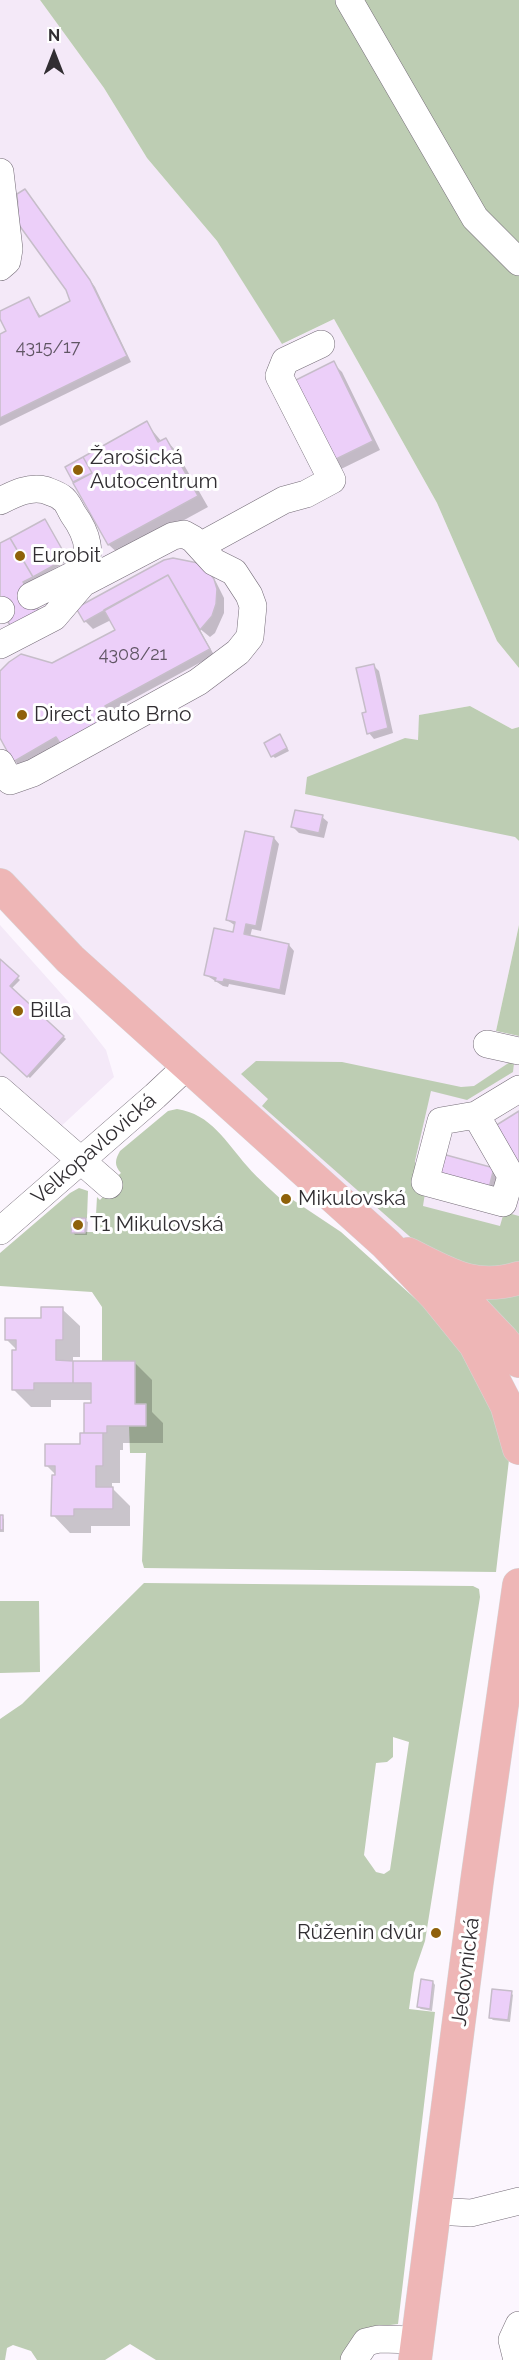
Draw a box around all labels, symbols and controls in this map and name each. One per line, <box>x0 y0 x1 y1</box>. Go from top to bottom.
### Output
north arrow <box>24 24 84 84</box>
text: N <box>48 26 60 45</box>
house number: 4315/17 <box>16 337 80 359</box>
place label: Žarošická Autocentrum <box>90 445 218 495</box>
marker: Žarošická Autocentrum <box>71 463 85 477</box>
place label: Eurobit <box>32 543 101 569</box>
marker: Eurobit <box>13 549 27 563</box>
house number: 4308/21 <box>99 644 167 666</box>
place label: Direct auto Brno <box>34 702 192 728</box>
marker: Direct auto Brno <box>15 708 29 722</box>
place label: Billa <box>30 998 71 1024</box>
marker: Billa <box>11 1004 25 1018</box>
street label: Velkopavlovická <box>27 1088 161 1210</box>
place label: Mikulovská <box>298 1186 406 1212</box>
marker: Mikulovská <box>279 1192 293 1206</box>
place label: T1 Mikulovská <box>90 1212 224 1238</box>
marker: T1 Mikulovská <box>71 1218 85 1232</box>
street label: Jedovnická <box>447 1916 485 2028</box>
place label: Růženin dvůr <box>297 1920 424 1946</box>
marker: Růženin dvůr <box>429 1926 443 1940</box>

